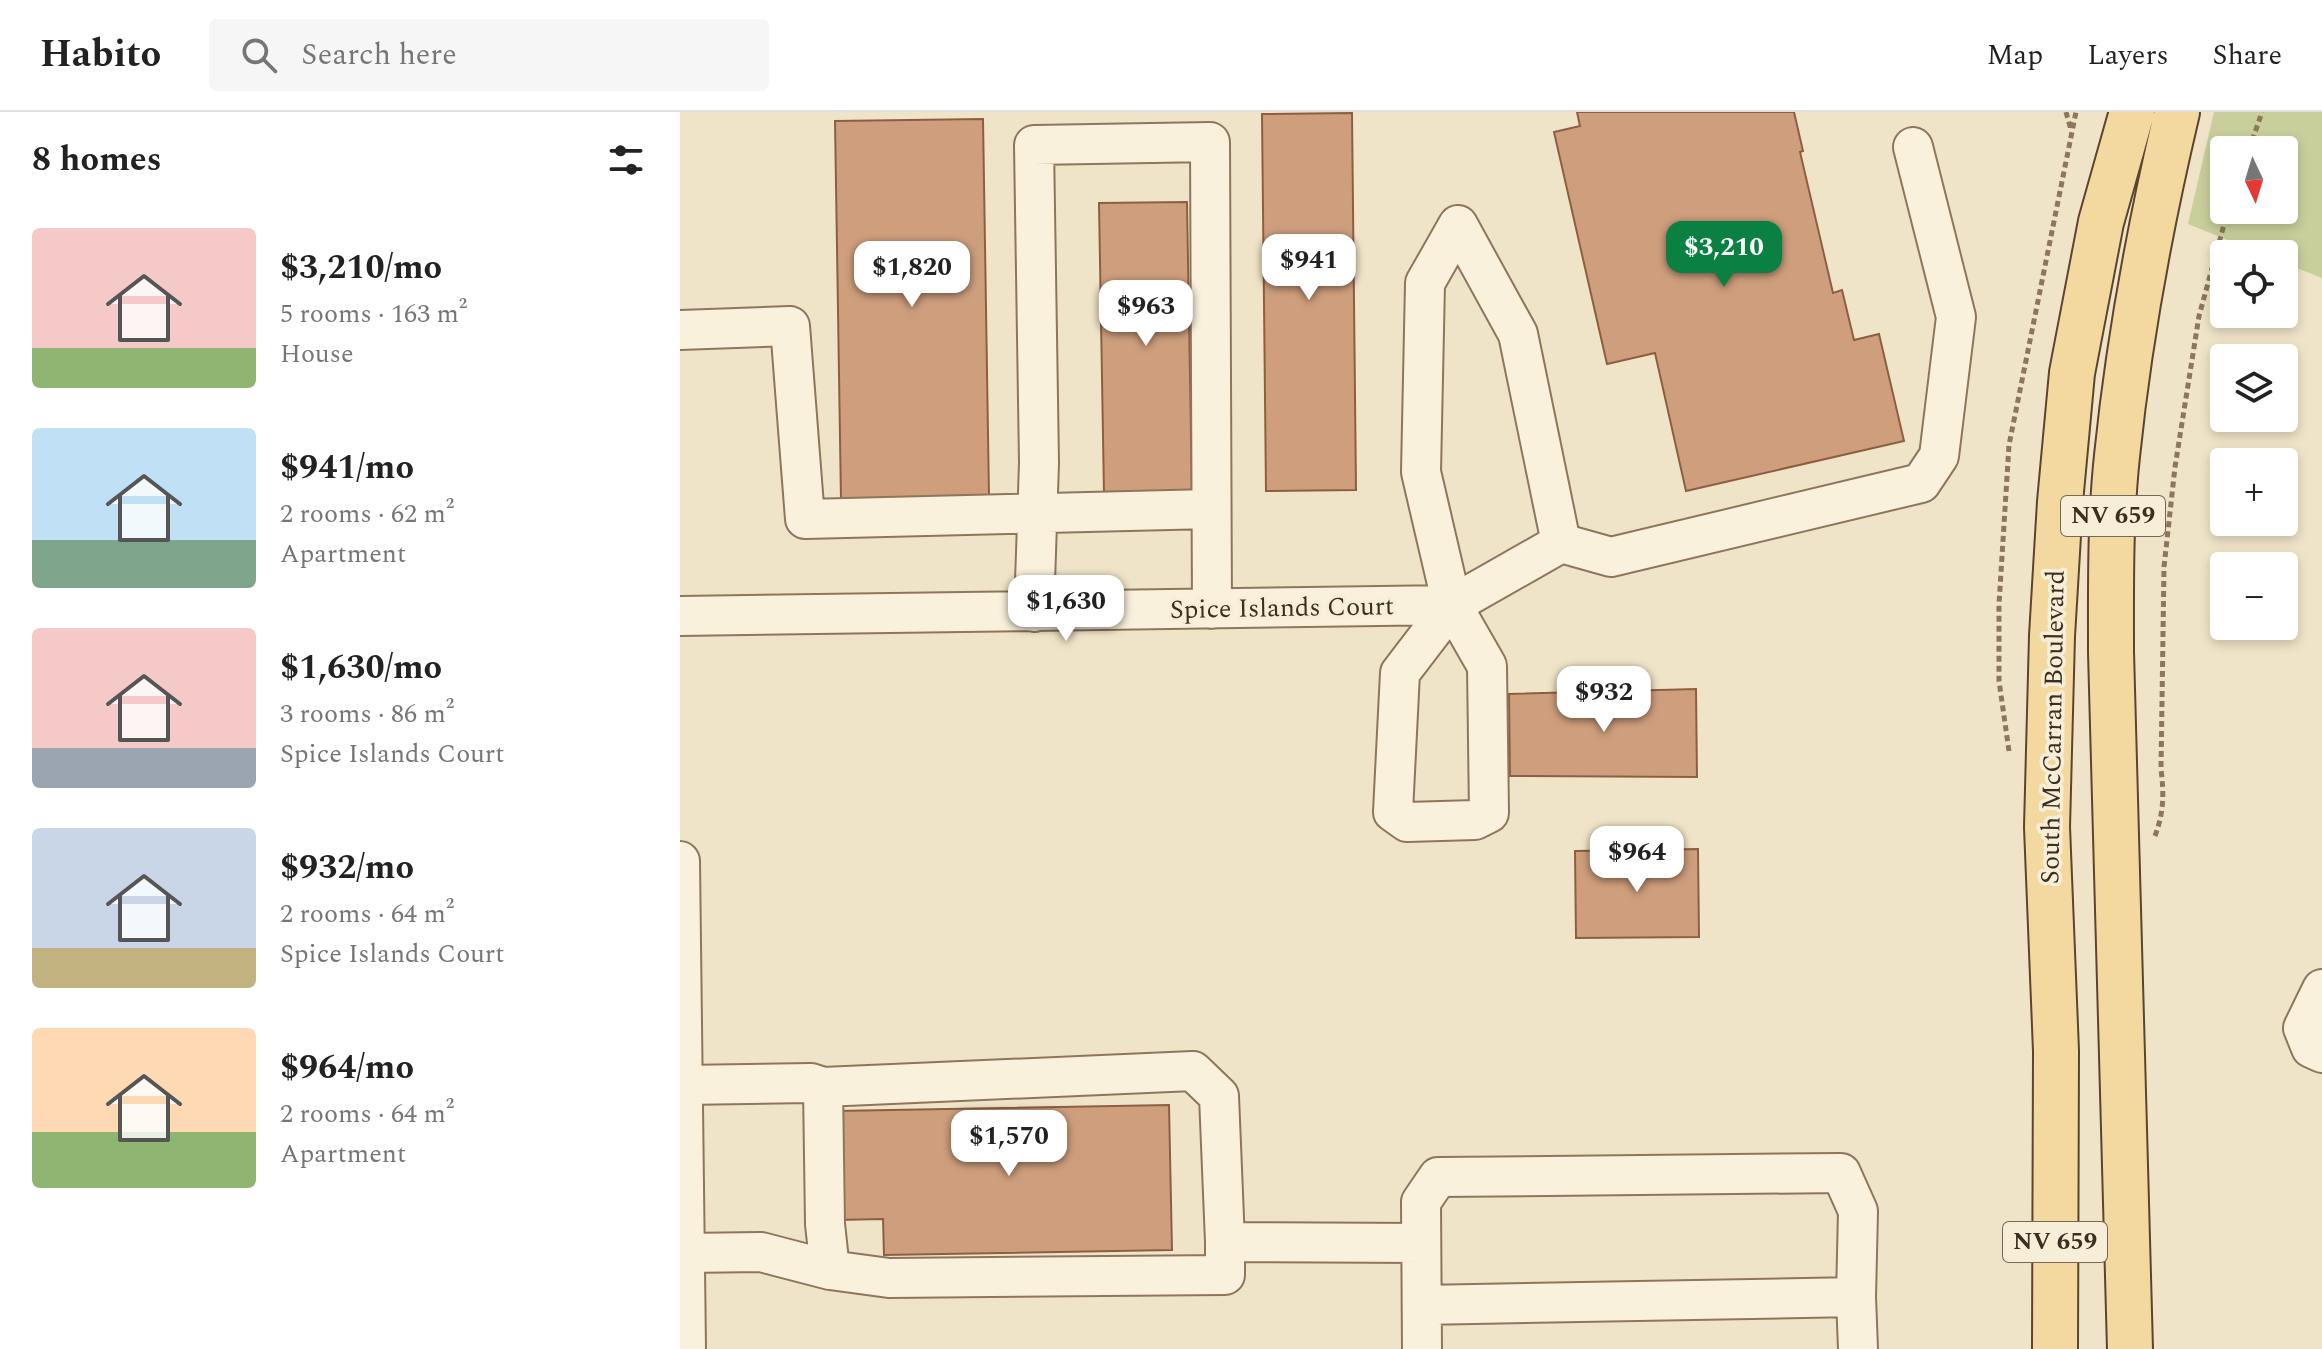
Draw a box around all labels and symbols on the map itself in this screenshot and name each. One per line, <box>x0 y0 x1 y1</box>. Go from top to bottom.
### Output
north arrow <box>2210 136 2298 224</box>
pin: $3,210 <box>1659 221 1789 289</box>
pin: $941 <box>1262 234 1356 302</box>
pin: $1,820 <box>847 241 977 309</box>
pin: $963 <box>1099 280 1193 348</box>
road number: NV 659 <box>2061 496 2165 536</box>
street label: South McCarran Boulevard <box>2030 570 2076 884</box>
pin: $1,630 <box>1001 575 1131 643</box>
street label: Spice Islands Court <box>1169 586 1395 630</box>
pin: $932 <box>1557 666 1651 734</box>
pin: $964 <box>1590 826 1684 894</box>
pin: $1,570 <box>944 1110 1074 1178</box>
road number: NV 659 <box>2003 1222 2107 1262</box>

